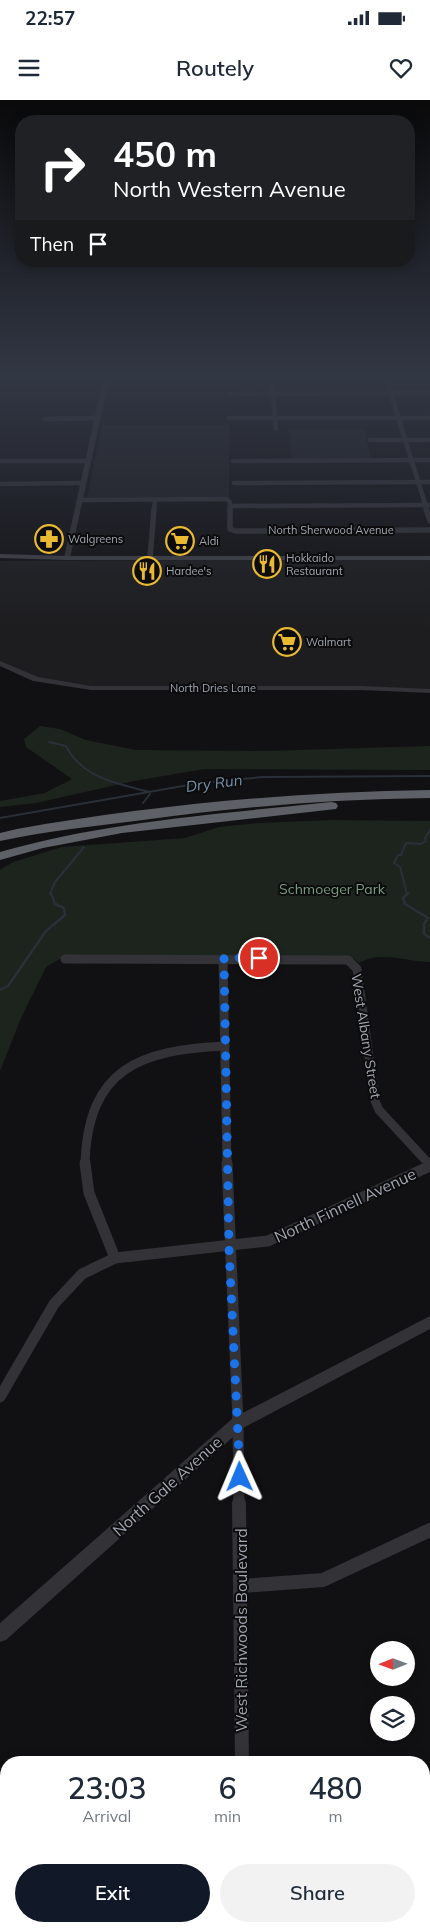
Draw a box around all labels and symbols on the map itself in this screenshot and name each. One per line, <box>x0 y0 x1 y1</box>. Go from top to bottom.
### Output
street label: North Sherwood Avenue <box>268 523 394 537</box>
pharmacy icon: Walgreens <box>34 524 64 554</box>
supermarket icon: Aldi <box>165 526 195 556</box>
place label: Walgreens <box>68 532 123 546</box>
place label: Aldi <box>199 534 219 548</box>
restaurant icon: Hokkaido Restaurant <box>252 549 282 579</box>
place label: Hokkaido Restaurant <box>286 551 343 578</box>
restaurant icon: Hardee's <box>132 556 162 586</box>
place label: Hardee's <box>166 564 211 578</box>
supermarket icon: Walmart <box>272 627 302 657</box>
place label: Walmart <box>306 635 351 649</box>
street label: North Dries Lane <box>170 681 256 695</box>
water label: Dry Run <box>185 770 244 796</box>
park label: Schmoeger Park <box>279 880 386 898</box>
pin <box>238 937 280 979</box>
street label: West Albany Street <box>347 972 385 1100</box>
street label: North Finnell Avenue <box>271 1163 419 1247</box>
street label: North Gale Avenue <box>108 1432 226 1540</box>
position arrow <box>213 1450 265 1502</box>
street label: West Richwoods Boulevard <box>231 1528 251 1732</box>
north arrow <box>370 1641 415 1686</box>

